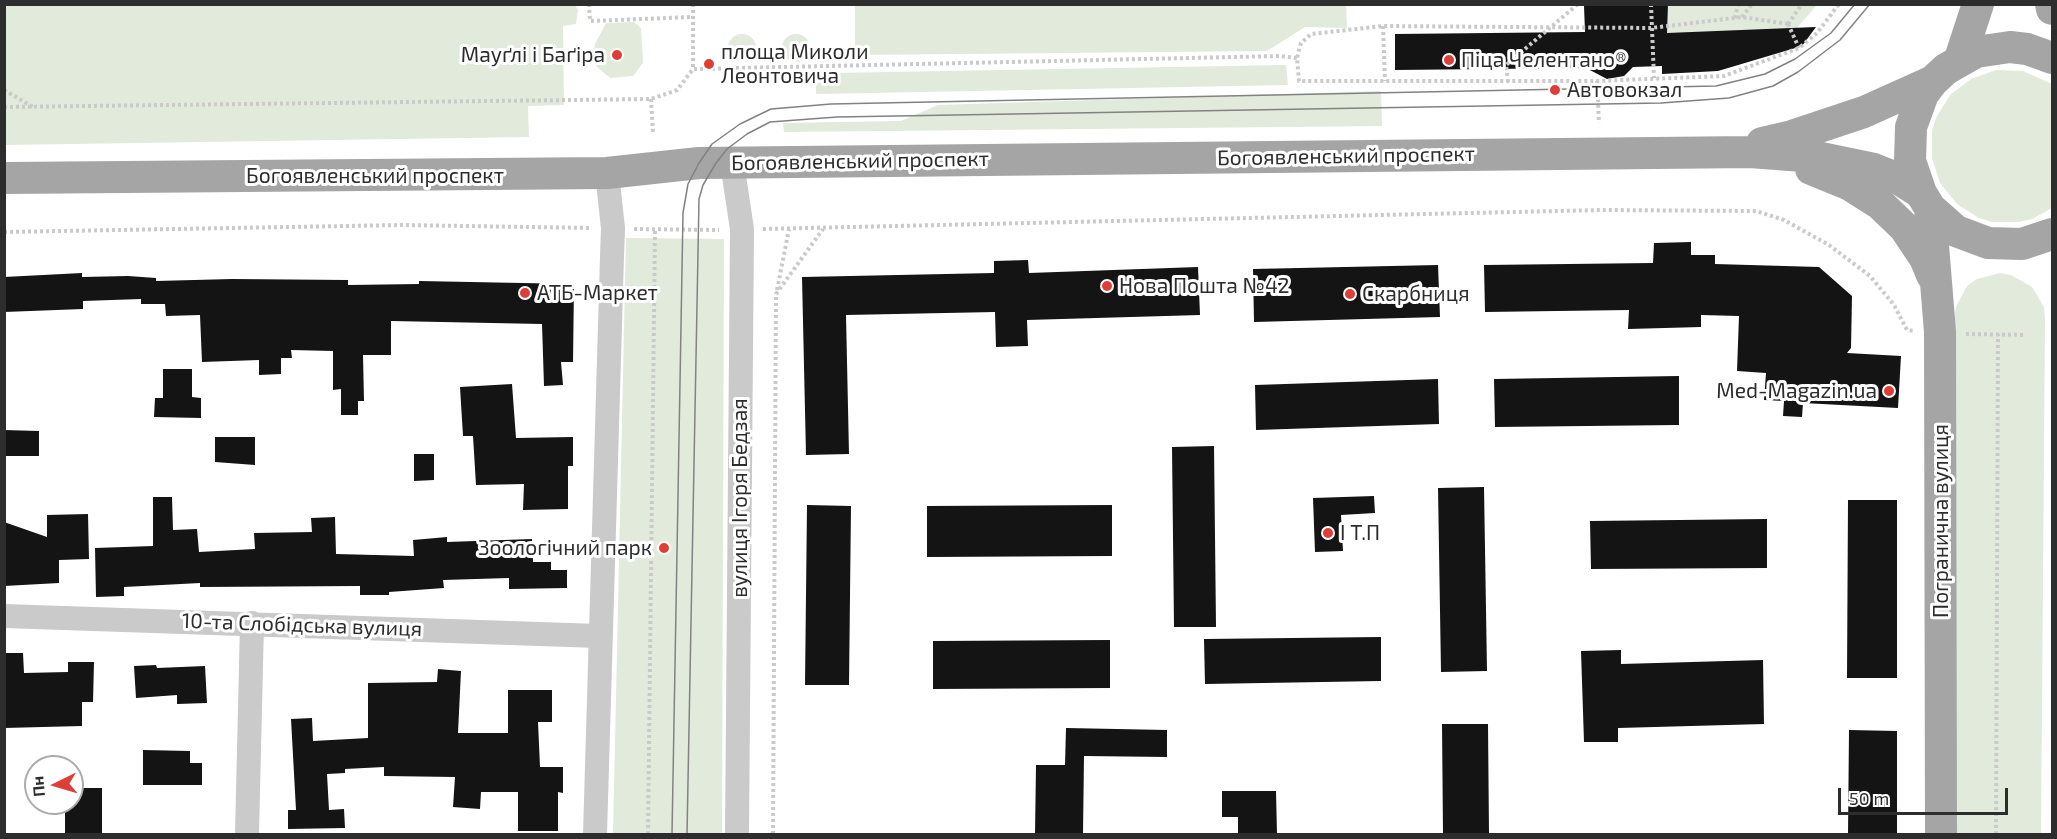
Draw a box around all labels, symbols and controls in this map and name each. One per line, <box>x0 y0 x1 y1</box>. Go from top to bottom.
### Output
place label: площа Миколи Леонтовича <box>721 39 868 89</box>
place label: Мауґлі і Баґіра <box>461 42 605 68</box>
place label: Піца Челентано® <box>1461 47 1627 73</box>
marker: Мауґлі і Баґіра <box>610 48 624 62</box>
marker: Піца Челентано® <box>1442 53 1456 67</box>
marker: площа Миколи Леонтовича <box>702 57 716 71</box>
place label: Автовокзал <box>1567 77 1682 103</box>
marker: Автовокзал <box>1548 83 1562 97</box>
street label: Богоявленський проспект <box>1217 141 1475 171</box>
street label: Богоявленський проспект <box>731 146 989 176</box>
street label: Богоявленський проспект <box>246 163 504 189</box>
place label: Нова Пошта №42 <box>1119 273 1290 299</box>
marker: Нова Пошта №42 <box>1100 279 1114 293</box>
place label: АТБ-Маркет <box>537 280 658 306</box>
place label: Скарбниця <box>1362 281 1470 307</box>
marker: АТБ-Маркет <box>518 286 532 300</box>
marker: Скарбниця <box>1343 287 1357 301</box>
place label: Med-Magazin.ua <box>1716 378 1877 404</box>
marker: Med-Magazin.ua <box>1882 384 1896 398</box>
street label: вулиця Ігоря Бедзая <box>727 398 753 598</box>
street label: Погранична вулиця <box>1928 424 1954 618</box>
place label: І Т.П <box>1340 520 1380 546</box>
marker: І Т.П <box>1321 526 1335 540</box>
place label: Зоологічний парк <box>478 535 652 561</box>
marker: Зоологічний парк <box>657 541 671 555</box>
street label: 10-та Слобідська вулиця <box>182 608 422 642</box>
north arrow <box>24 755 84 815</box>
text: Пн <box>27 775 48 798</box>
scale bar <box>1841 776 2010 814</box>
text: 50 m <box>1849 787 1889 809</box>

